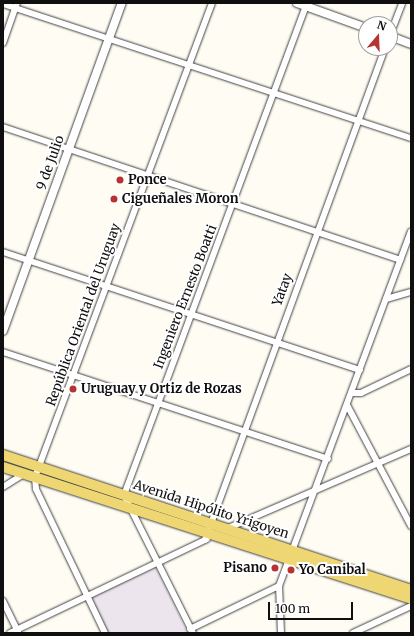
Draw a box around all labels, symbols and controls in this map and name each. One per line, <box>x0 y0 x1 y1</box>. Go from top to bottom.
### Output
north arrow <box>358 16 398 56</box>
text: N <box>375 18 388 34</box>
street label: 9 de Julio <box>34 134 68 192</box>
place label: Ponce <box>128 172 167 188</box>
marker: Ponce <box>115 175 125 185</box>
place label: Cigueñales Moron <box>122 191 239 207</box>
marker: Cigueñales Moron <box>109 194 119 204</box>
street label: República Oriental del Uruguay <box>44 221 124 409</box>
street label: Ingeniero Ernesto Boatti <box>151 223 221 371</box>
street label: Yatay <box>270 271 296 309</box>
place label: Uruguay y Ortiz de Rozas <box>81 381 242 397</box>
marker: Uruguay y Ortiz de Rozas <box>68 384 78 394</box>
street label: Avenida Hipólito Yrigoyen <box>131 477 291 543</box>
place label: Pisano <box>223 560 267 576</box>
place label: Yo Canibal <box>299 562 366 578</box>
marker: Pisano <box>270 563 280 573</box>
marker: Yo Canibal <box>286 565 296 575</box>
scale bar <box>270 594 355 620</box>
text: 100 m <box>275 601 310 616</box>

